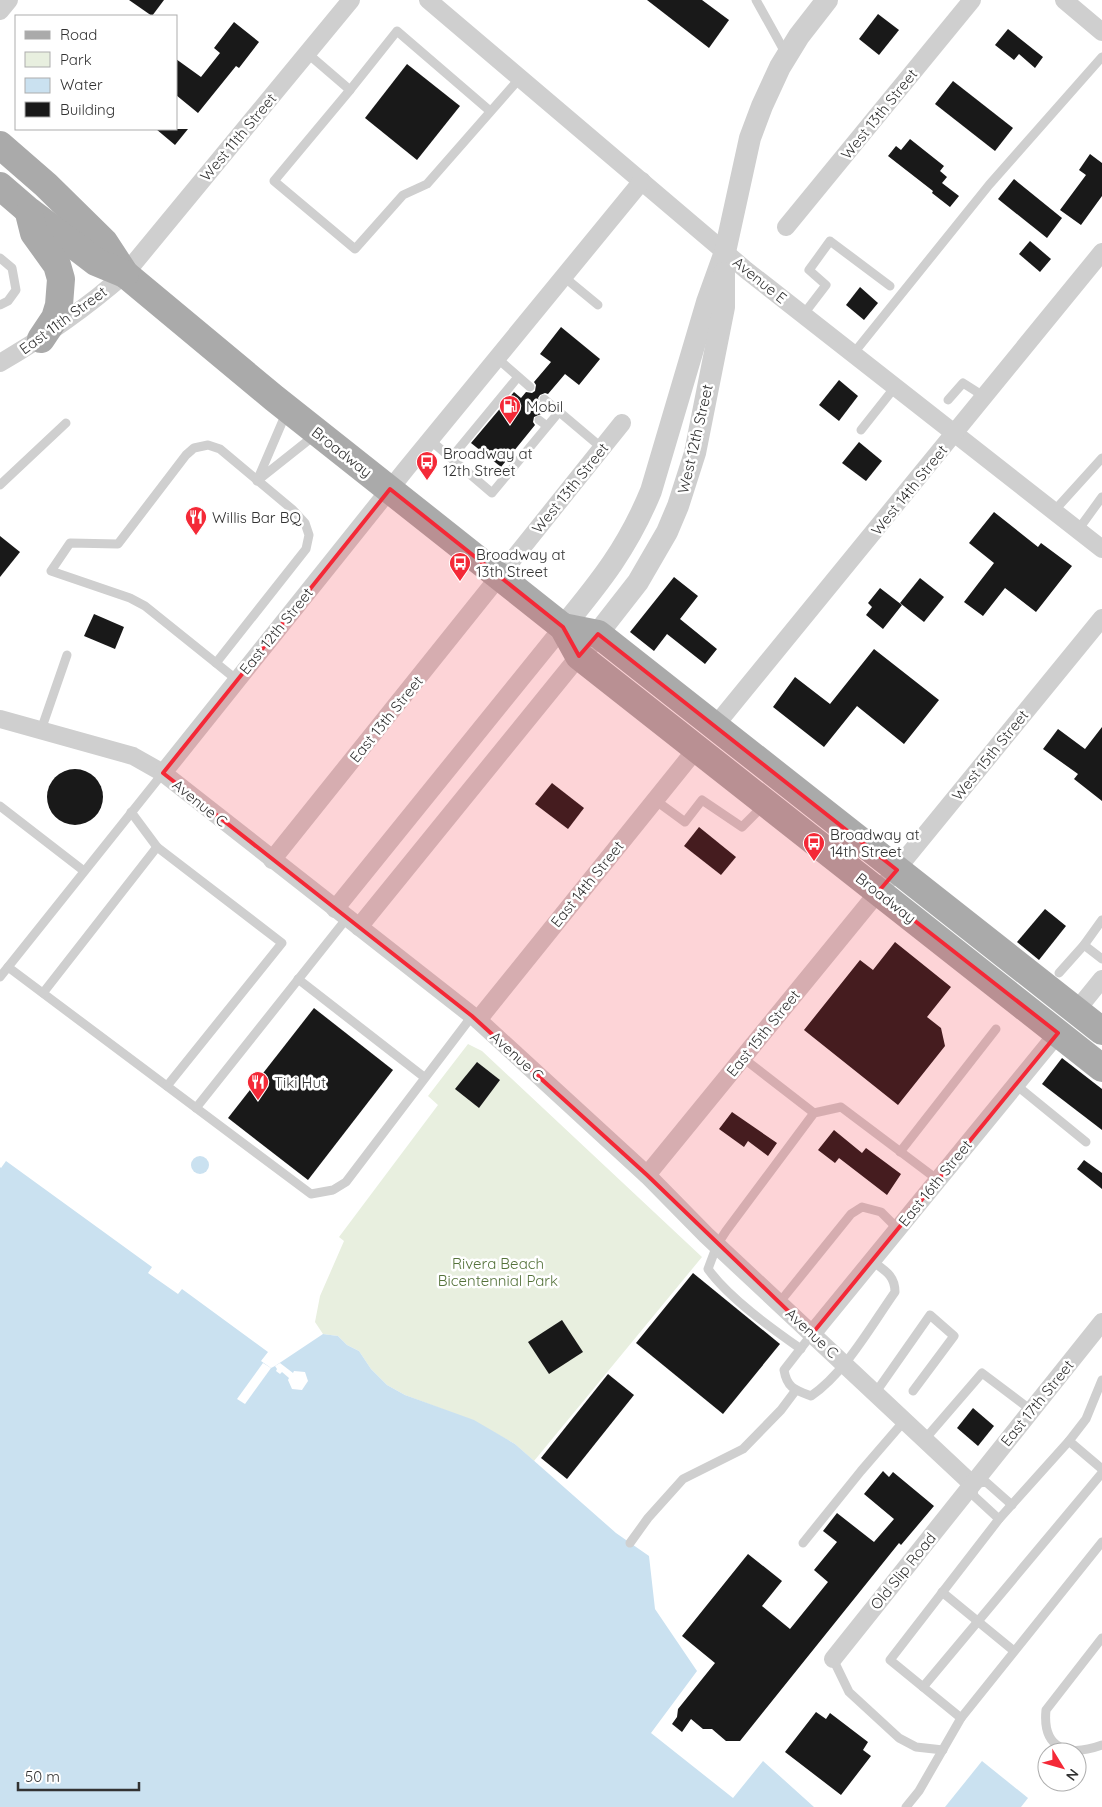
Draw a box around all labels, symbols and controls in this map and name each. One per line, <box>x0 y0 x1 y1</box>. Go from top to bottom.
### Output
legend <box>15 15 178 130</box>
text: Road <box>60 25 97 44</box>
text: Park <box>60 50 92 69</box>
street label: West 13th Street <box>837 65 921 163</box>
text: Water <box>60 75 103 94</box>
street label: West 11th Street <box>196 89 280 185</box>
text: Building <box>60 100 115 119</box>
street label: Avenue E <box>729 253 791 307</box>
street label: East 11th Street <box>15 282 111 358</box>
street label: West 12th Street <box>673 383 717 495</box>
fuel station icon: Mobil <box>498 394 522 425</box>
place label: Mobil <box>526 397 563 416</box>
street label: Broadway <box>308 423 376 481</box>
street label: West 13th Street <box>528 439 612 537</box>
street label: West 14th Street <box>867 441 951 539</box>
place label: Broadway at 12th Street <box>443 444 533 480</box>
bus stop icon: Broadway at 12th Street <box>415 450 439 481</box>
restaurant icon: Willis Bar BQ <box>184 505 208 536</box>
place label: Willis Bar BQ <box>212 508 301 527</box>
place label: Broadway at 13th Street <box>476 545 566 581</box>
bus stop icon: Broadway at 13th Street <box>448 551 472 582</box>
street label: East 12th Street <box>235 584 317 678</box>
street label: East 13th Street <box>345 672 427 766</box>
street label: West 15th Street <box>948 706 1032 804</box>
street label: Avenue C <box>169 775 231 831</box>
place label: Broadway at 14th Street <box>830 825 920 861</box>
bus stop icon: Broadway at 14th Street <box>802 831 826 862</box>
street label: East 14th Street <box>546 837 628 931</box>
street label: Broadway <box>852 869 920 927</box>
street label: East 15th Street <box>722 986 804 1080</box>
street label: Avenue C <box>486 1027 548 1085</box>
restaurant icon: Tiki Hut <box>246 1070 270 1101</box>
place label: Tiki Hut <box>274 1073 326 1092</box>
street label: East 16th Street <box>894 1136 976 1230</box>
park label: Rivera Beach Bicentennial Park <box>438 1254 558 1290</box>
street label: Avenue C <box>782 1304 842 1362</box>
street label: East 17th Street <box>996 1356 1078 1450</box>
street label: Old Slip Road <box>866 1529 940 1613</box>
north arrow <box>1037 1742 1087 1792</box>
scale bar <box>18 1760 139 1792</box>
text: N <box>1062 1765 1083 1784</box>
text: 50 m <box>25 1767 60 1786</box>

